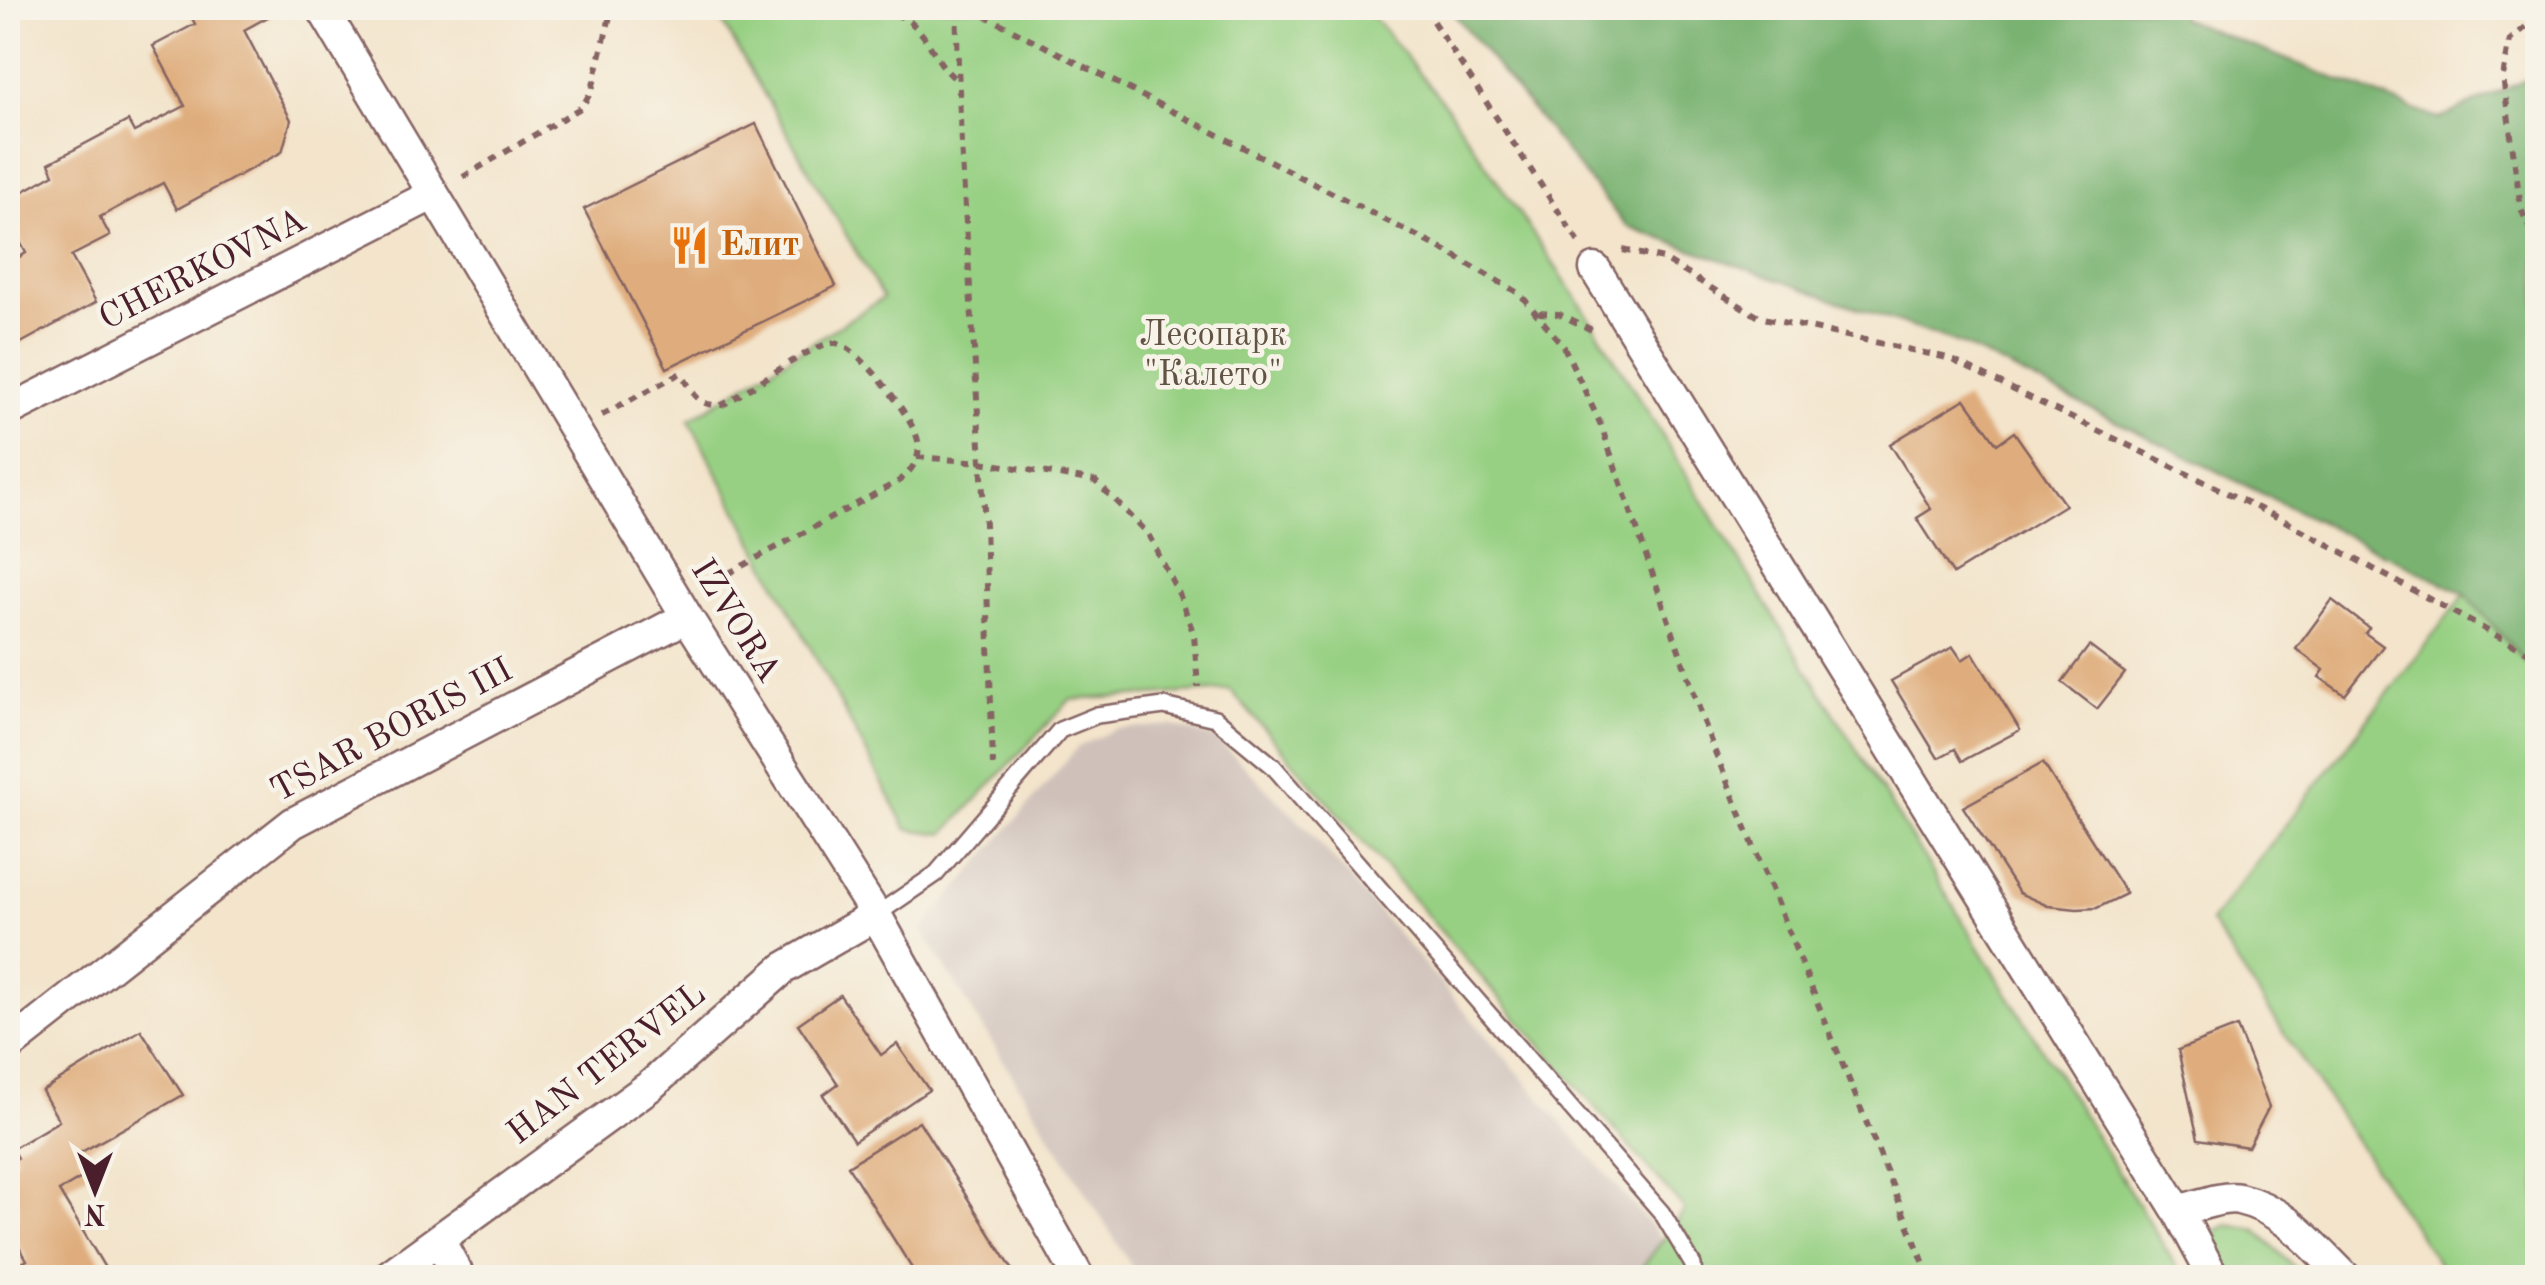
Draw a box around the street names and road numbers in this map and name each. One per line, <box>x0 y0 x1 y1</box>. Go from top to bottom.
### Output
street label: CHERKOVNA <box>94 203 312 337</box>
street label: IZVORA <box>684 553 786 689</box>
street label: TSAR BORIS III <box>266 653 518 809</box>
street label: HAN TERVEL <box>502 976 712 1152</box>

